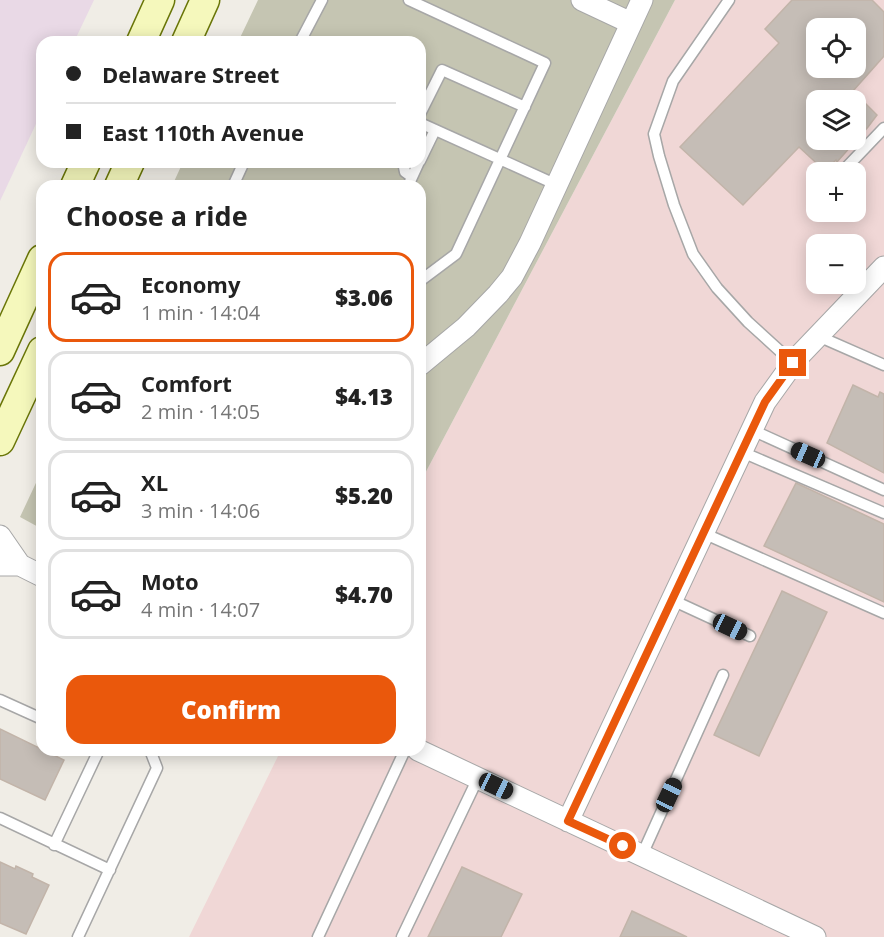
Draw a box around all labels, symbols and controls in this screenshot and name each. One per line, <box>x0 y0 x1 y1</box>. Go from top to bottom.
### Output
map controls <box>806 18 866 294</box>
button: locate <box>806 18 866 78</box>
text: Delaware Street <box>102 59 279 89</box>
button: layers <box>806 90 866 150</box>
text: East 110th Avenue <box>102 117 304 147</box>
button: + <box>806 162 866 222</box>
text: Choose a ride <box>66 197 248 234</box>
button: − <box>806 234 866 294</box>
text: Economy <box>141 269 240 299</box>
icon: car <box>69 270 123 324</box>
text: $3.06 <box>335 282 393 312</box>
text: 1 min · 14:04 <box>141 299 260 326</box>
route end <box>779 349 806 376</box>
text: Comfort <box>141 368 232 398</box>
icon: car <box>69 369 123 423</box>
text: $4.13 <box>335 381 393 411</box>
text: 2 min · 14:05 <box>141 398 260 425</box>
car <box>788 439 828 471</box>
text: XL <box>141 467 168 497</box>
icon: car <box>69 468 123 522</box>
text: $5.20 <box>335 480 393 510</box>
text: 3 min · 14:06 <box>141 497 260 524</box>
text: Moto <box>141 566 199 596</box>
icon: car <box>69 567 123 621</box>
text: $4.70 <box>335 579 393 609</box>
text: 4 min · 14:07 <box>141 596 260 623</box>
car <box>710 611 750 643</box>
button: Confirm <box>66 675 396 744</box>
car <box>476 770 516 802</box>
car <box>653 775 685 815</box>
route start <box>609 832 636 859</box>

